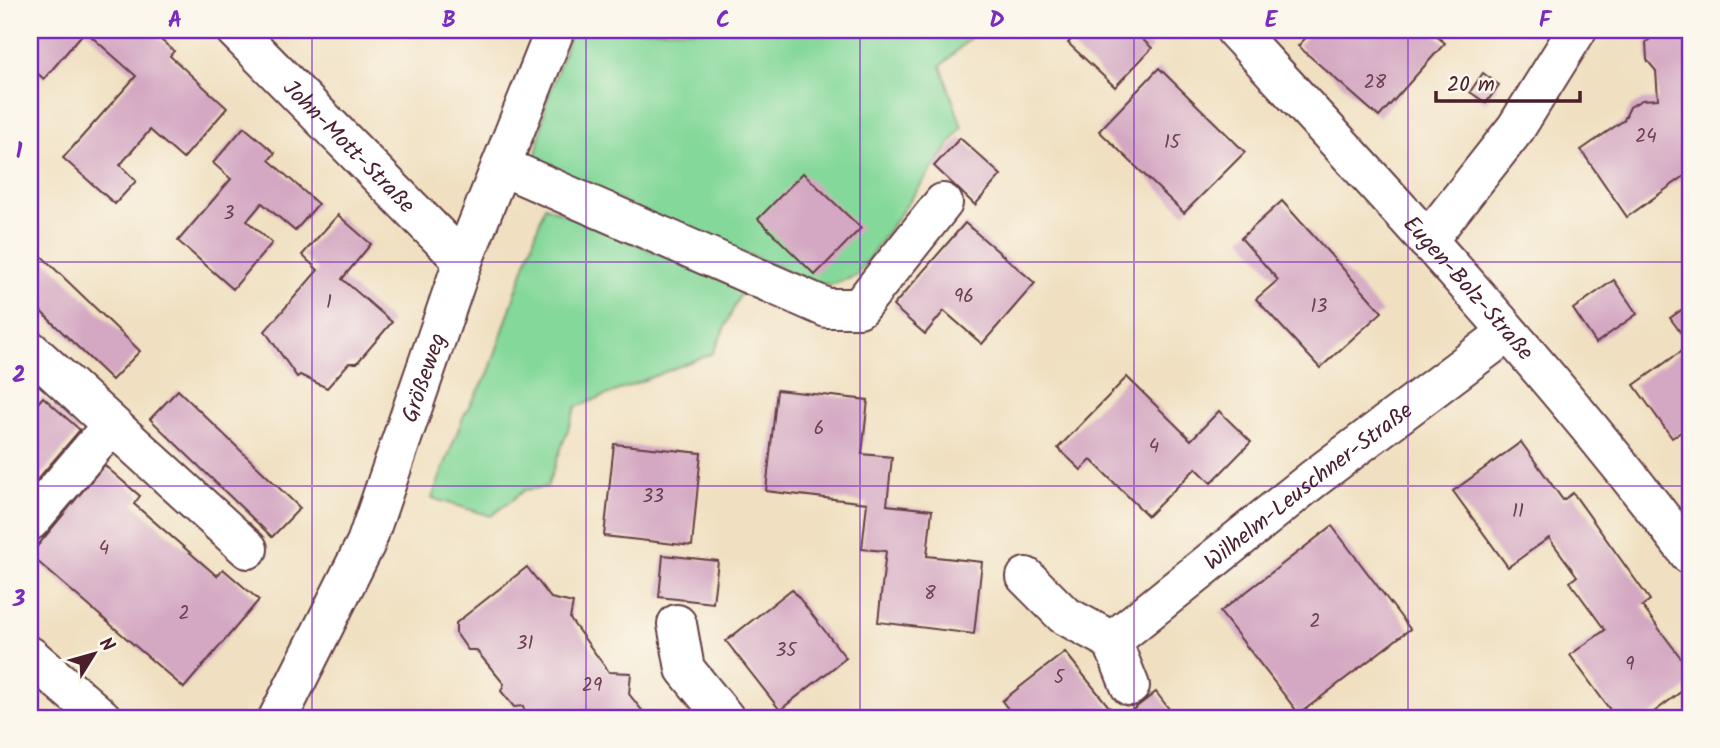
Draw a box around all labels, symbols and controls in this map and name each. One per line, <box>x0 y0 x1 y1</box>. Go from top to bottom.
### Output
text: A <box>168 3 182 39</box>
text: B <box>442 3 456 39</box>
text: C <box>716 3 730 39</box>
text: D <box>989 3 1005 39</box>
text: E <box>1265 3 1279 39</box>
text: F <box>1539 3 1553 39</box>
scale bar <box>1436 60 1580 104</box>
house number: 28 <box>1364 68 1387 98</box>
text: 20 m <box>1447 69 1495 102</box>
street label: John-Mott-Straße <box>273 72 423 223</box>
house number: 24 <box>1635 122 1657 152</box>
house number: 15 <box>1164 128 1182 158</box>
text: 1 <box>16 134 23 170</box>
house number: 3 <box>224 199 235 229</box>
street label: Eugen-Bolz-Straße <box>1393 208 1542 370</box>
house number: 96 <box>954 282 974 312</box>
house number: 1 <box>326 288 332 318</box>
house number: 13 <box>1311 292 1328 322</box>
street label: Größeweg <box>393 328 457 428</box>
text: 2 <box>12 358 26 394</box>
street label: Wilhelm-Leuschner-Straße <box>1197 394 1421 580</box>
house number: 6 <box>814 414 824 444</box>
house number: 4 <box>1149 432 1159 462</box>
house number: 33 <box>642 482 664 512</box>
house number: 11 <box>1512 497 1524 527</box>
house number: 4 <box>99 534 109 564</box>
house number: 8 <box>924 579 936 609</box>
text: 3 <box>12 582 26 618</box>
house number: 2 <box>178 599 190 629</box>
house number: 2 <box>1309 607 1321 637</box>
north arrow <box>60 618 130 688</box>
house number: 31 <box>517 629 533 659</box>
text: N <box>90 631 122 659</box>
house number: 35 <box>775 636 798 666</box>
house number: 9 <box>1625 650 1635 680</box>
house number: 5 <box>1054 663 1066 693</box>
house number: 29 <box>582 671 602 701</box>

